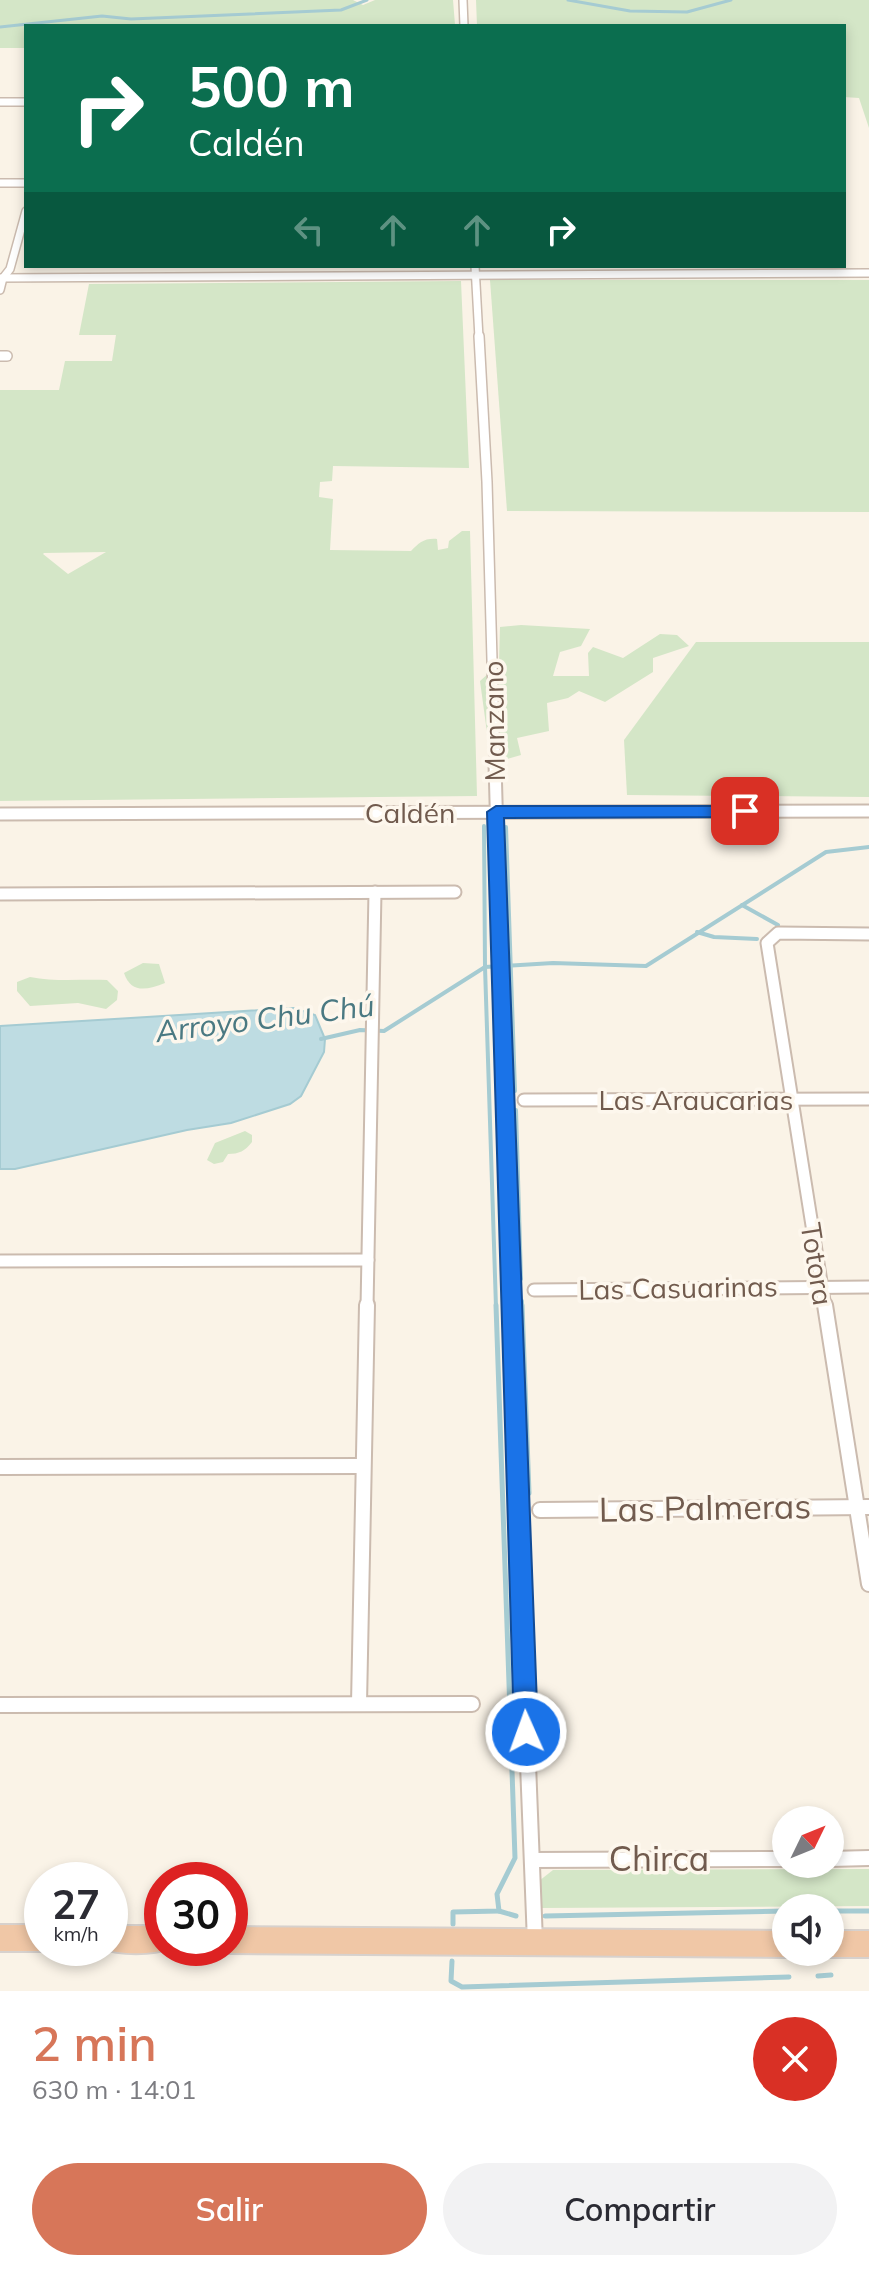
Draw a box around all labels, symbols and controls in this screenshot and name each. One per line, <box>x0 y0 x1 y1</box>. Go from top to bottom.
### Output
text: 500 m <box>188 51 355 121</box>
icon: right <box>56 56 160 160</box>
text: Caldén <box>188 120 304 165</box>
icon: left <box>287 208 331 252</box>
icon: ahead <box>371 208 415 252</box>
icon: ahead <box>455 208 499 252</box>
icon: right <box>539 208 583 252</box>
street label: Manzano <box>475 660 512 782</box>
pin <box>711 777 779 845</box>
icon: arrive <box>723 789 767 833</box>
street label: Caldén <box>365 795 455 830</box>
water label: Arroyo Chu Chú <box>152 986 376 1050</box>
street label: Las Araucarias <box>599 1082 793 1117</box>
street label: Totora <box>794 1220 841 1308</box>
street label: Las Casuarinas <box>578 1268 778 1307</box>
street label: Las Palmeras <box>598 1484 811 1531</box>
position arrow <box>484 1690 568 1774</box>
north arrow <box>772 1806 844 1878</box>
map controls <box>772 1806 844 1966</box>
street label: Chirca <box>609 1837 709 1880</box>
speed limit sign: 30 <box>144 1862 248 1966</box>
text: 27 <box>52 1879 100 1929</box>
button: sound <box>772 1894 844 1966</box>
text: km/h <box>53 1921 99 1946</box>
text: 2 min <box>32 2013 157 2073</box>
button: close <box>753 2017 837 2101</box>
text: 630 m · 14:01 <box>32 2073 196 2106</box>
button: Salir <box>32 2163 427 2255</box>
button: Compartir <box>443 2163 837 2255</box>

